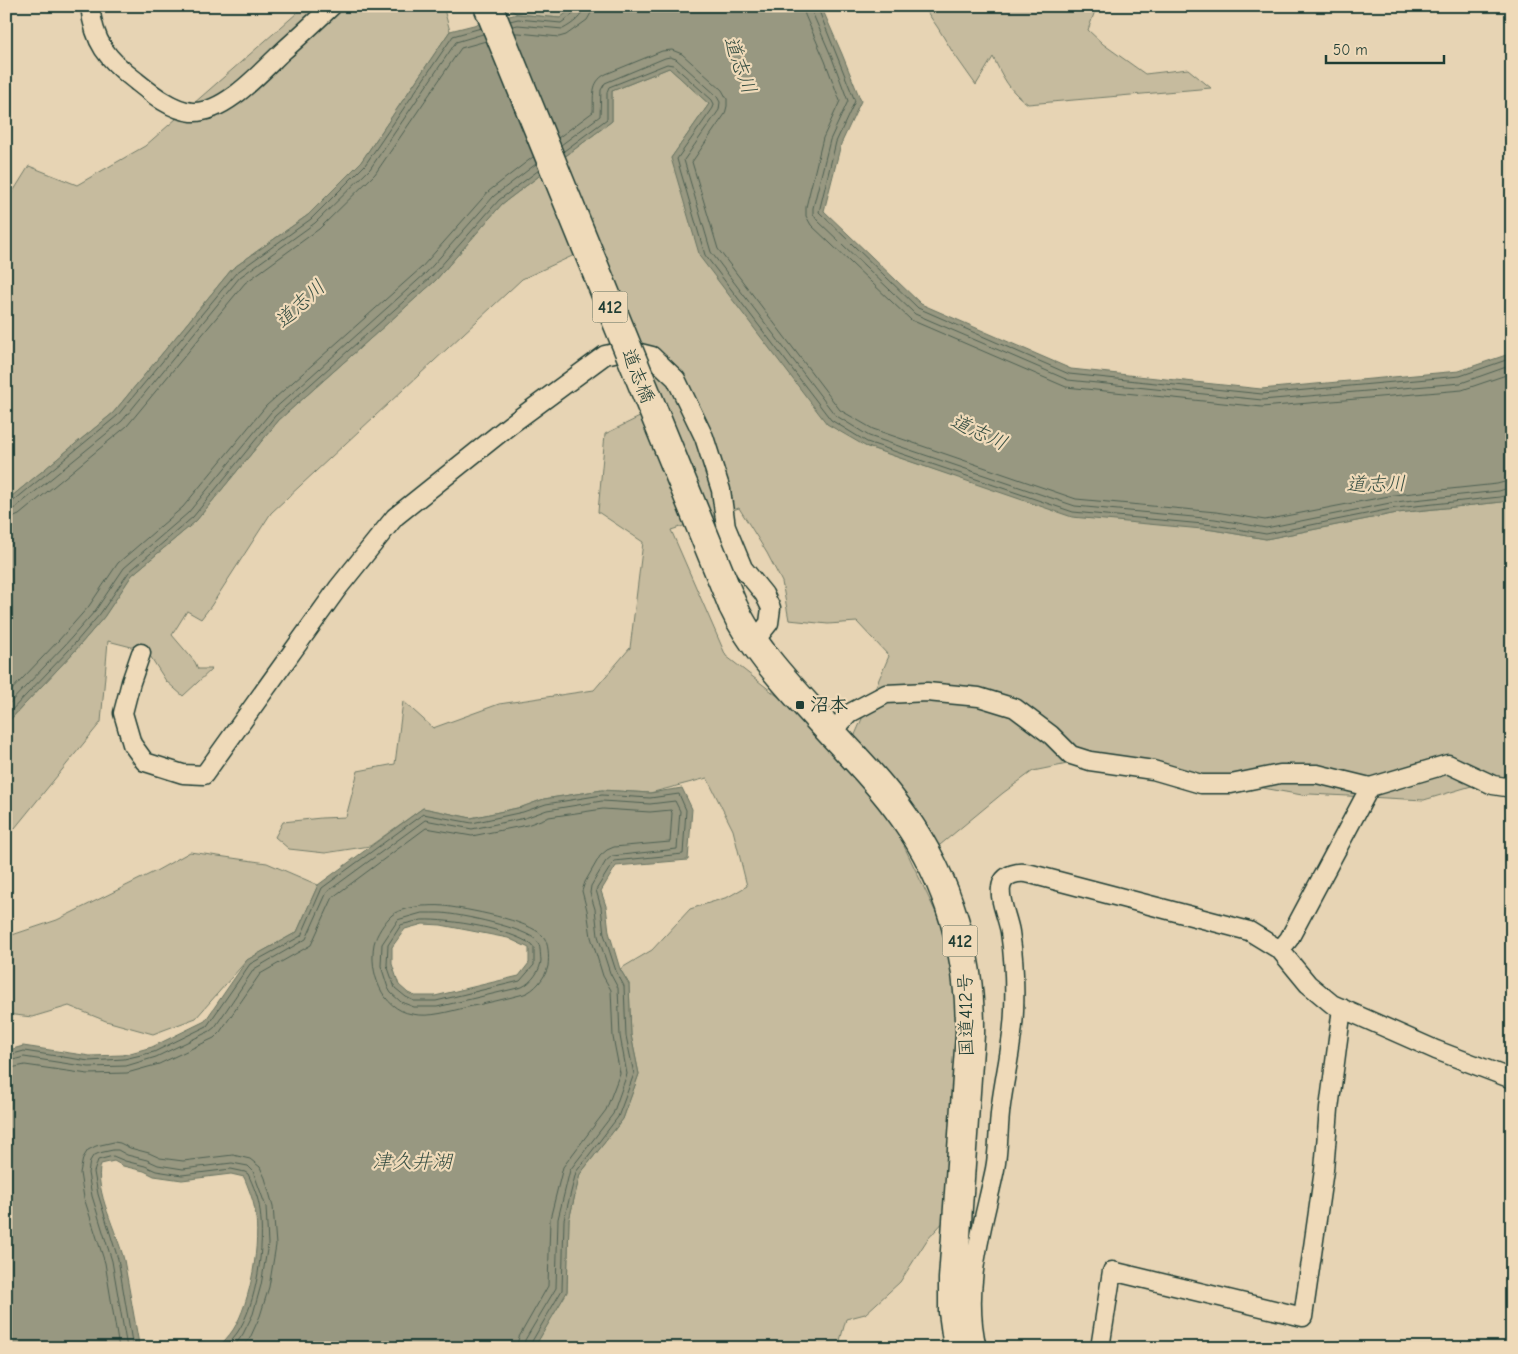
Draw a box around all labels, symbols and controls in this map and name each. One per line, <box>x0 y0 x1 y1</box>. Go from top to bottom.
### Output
scale bar <box>1326 32 1443 64</box>
water label: 道志川 <box>719 33 761 97</box>
text: 50 m <box>1333 41 1368 59</box>
water label: 道志川 <box>270 275 330 333</box>
road number: 412 <box>592 292 628 322</box>
street label: 道志橋 <box>617 345 659 407</box>
water label: 道志川 <box>947 409 1011 455</box>
water label: 道志川 <box>1346 472 1406 496</box>
place label: 沼本 <box>810 694 848 716</box>
marker: 沼本 <box>794 699 806 711</box>
road number: 412 <box>942 926 978 956</box>
street label: 国道412号 <box>954 973 978 1057</box>
water label: 津久井湖 <box>372 1150 454 1173</box>

